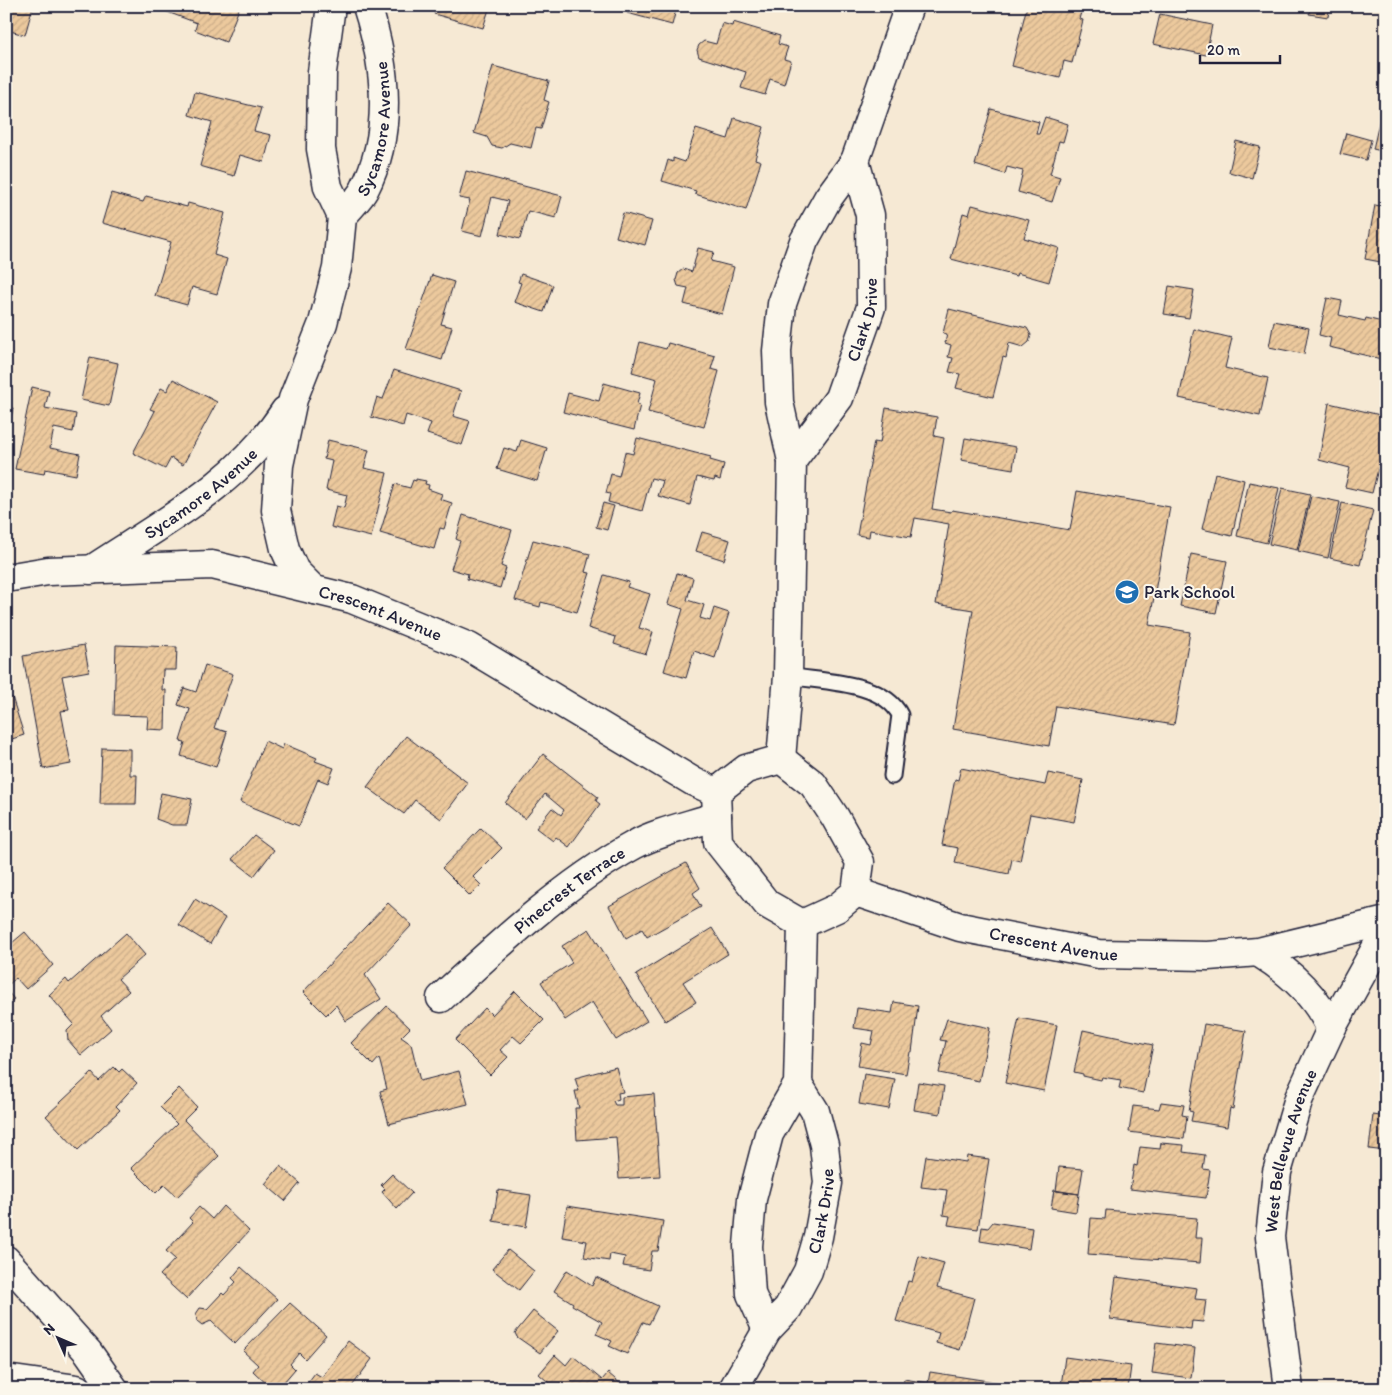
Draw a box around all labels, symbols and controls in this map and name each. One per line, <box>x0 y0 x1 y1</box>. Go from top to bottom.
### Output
scale bar <box>1200 32 1280 64</box>
text: 20 m <box>1207 41 1241 59</box>
street label: Sycamore Avenue <box>352 60 395 200</box>
street label: Clark Drive <box>842 278 882 365</box>
street label: Sycamore Avenue <box>140 443 262 544</box>
school or university icon: Park School <box>1114 579 1140 605</box>
street label: Crescent Avenue <box>316 580 445 646</box>
place label: Park School <box>1144 581 1235 603</box>
street label: Pinecrest Terrace <box>509 841 629 938</box>
street label: Crescent Avenue <box>987 922 1118 965</box>
street label: West Bellevue Avenue <box>1260 1065 1322 1234</box>
street label: Clark Drive <box>803 1168 839 1257</box>
north arrow <box>32 1312 82 1362</box>
text: N <box>40 1320 59 1339</box>

